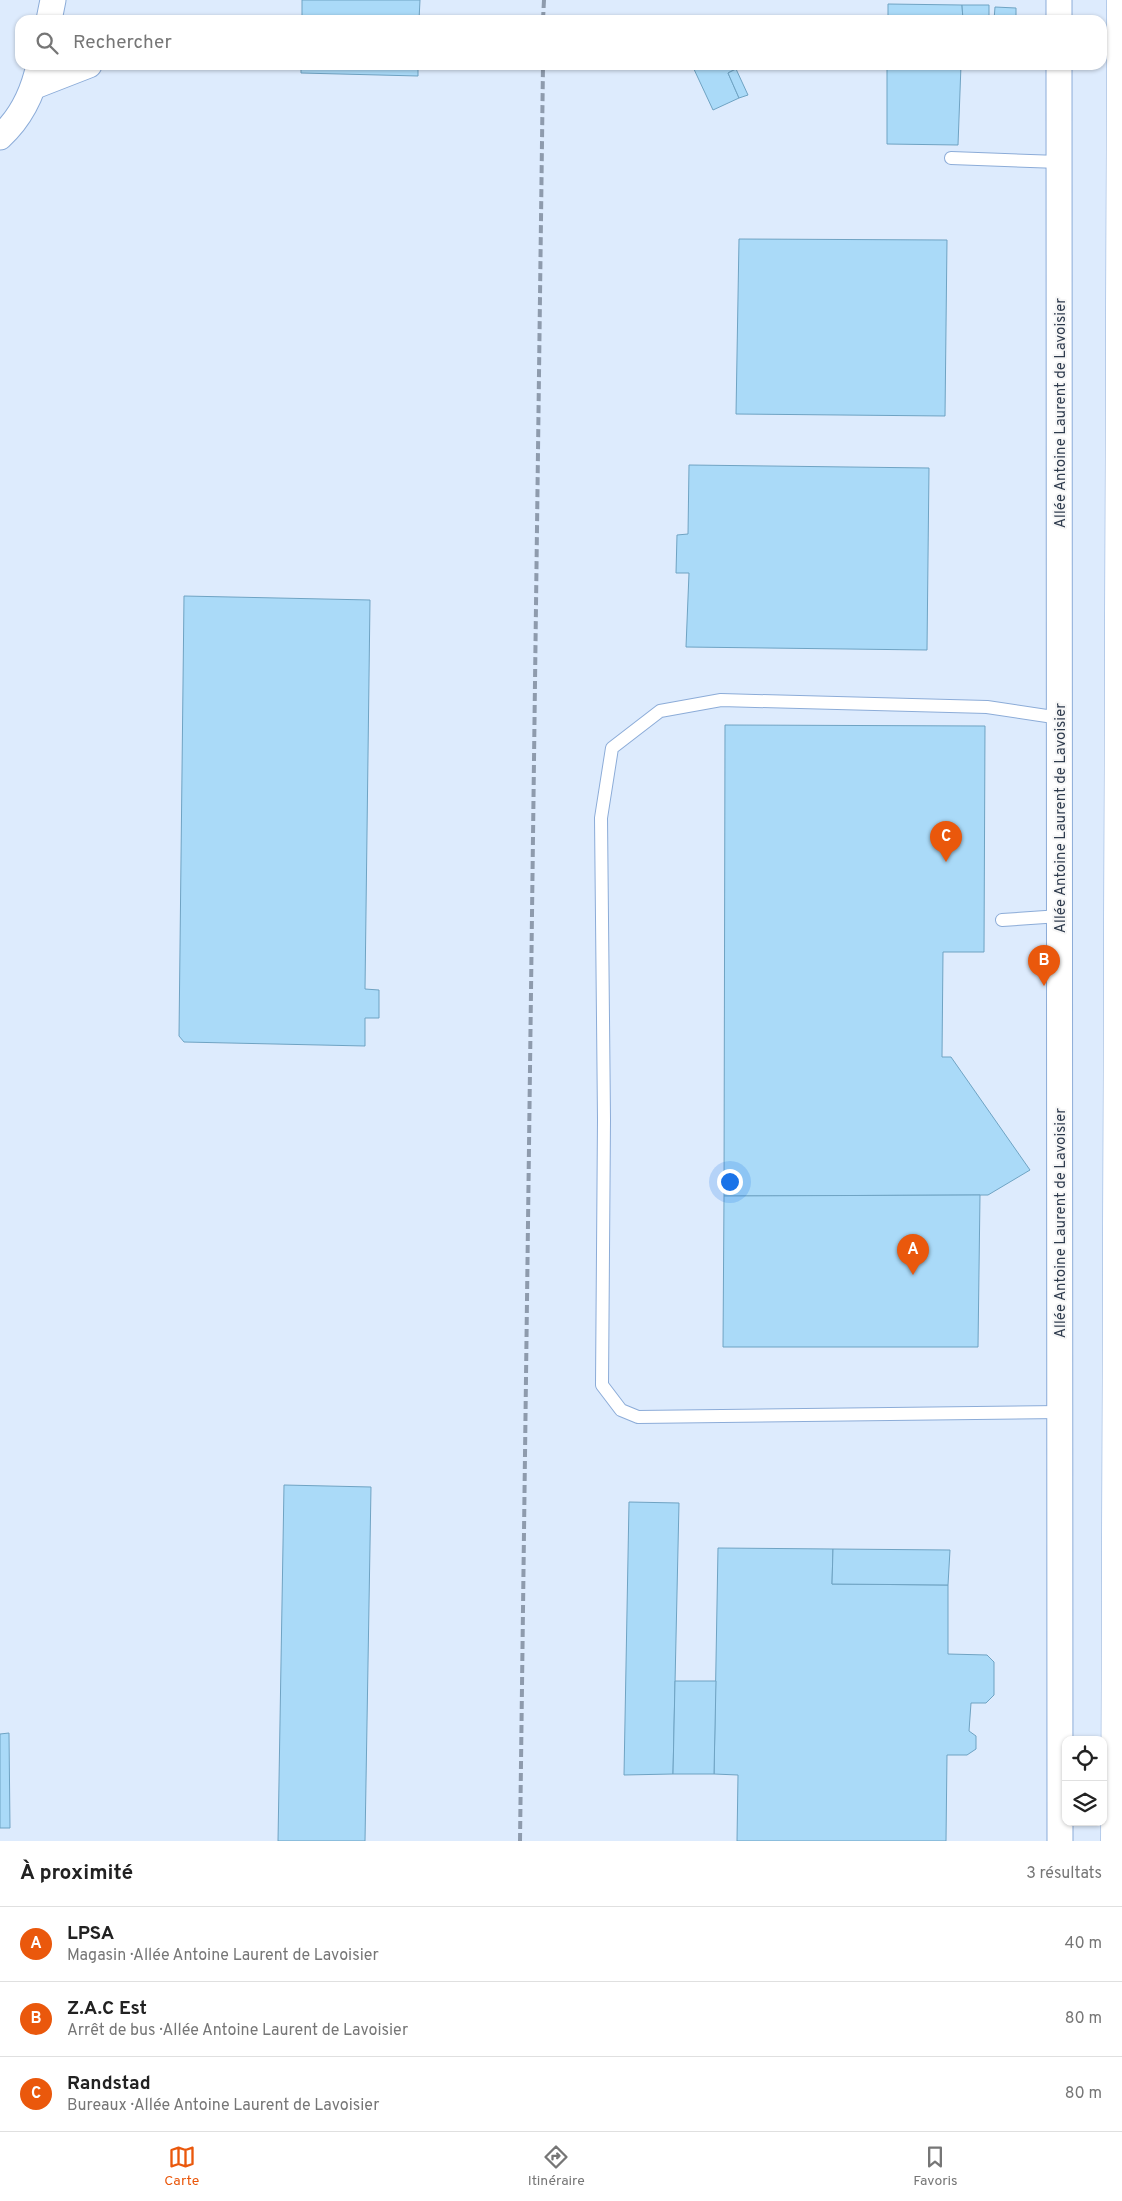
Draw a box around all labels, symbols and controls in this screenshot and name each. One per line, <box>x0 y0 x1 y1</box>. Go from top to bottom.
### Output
search box <box>15 15 1107 70</box>
icon: search <box>33 29 61 57</box>
text: Rechercher <box>73 31 172 55</box>
street label: Allée Antoine Laurent de Lavoisier <box>1052 298 1071 528</box>
street label: Allée Antoine Laurent de Lavoisier <box>1052 703 1071 933</box>
pin: C <box>930 821 962 862</box>
pin: B <box>1028 945 1060 986</box>
street label: Allée Antoine Laurent de Lavoisier <box>1052 1108 1071 1338</box>
your location <box>717 1169 743 1195</box>
pin: A <box>897 1234 929 1275</box>
map controls <box>1062 1736 1107 1826</box>
button: locate <box>1062 1736 1107 1781</box>
button: layers <box>1062 1781 1107 1826</box>
text: À proximité <box>20 1860 133 1887</box>
text: 3 résultats <box>1026 1864 1102 1884</box>
text: LPSA <box>67 1922 114 1946</box>
text: A <box>30 1934 42 1954</box>
text: 40 m <box>1064 1934 1102 1954</box>
text: Magasin · Allée Antoine Laurent de Lavoisier <box>67 1946 379 1966</box>
text: Z.A.C Est <box>67 1997 147 2021</box>
text: B <box>30 2009 42 2029</box>
text: 80 m <box>1065 2009 1102 2029</box>
text: Arrêt de bus · Allée Antoine Laurent de Lavoisier <box>67 2021 408 2041</box>
text: Randstad <box>67 2072 151 2096</box>
text: C <box>31 2084 41 2104</box>
text: 80 m <box>1065 2084 1102 2104</box>
text: Bureaux · Allée Antoine Laurent de Lavoisier <box>67 2096 379 2116</box>
tab: Carte <box>164 2143 199 2190</box>
tab: Itinéraire <box>528 2143 585 2190</box>
tab: Favoris <box>913 2143 958 2190</box>

